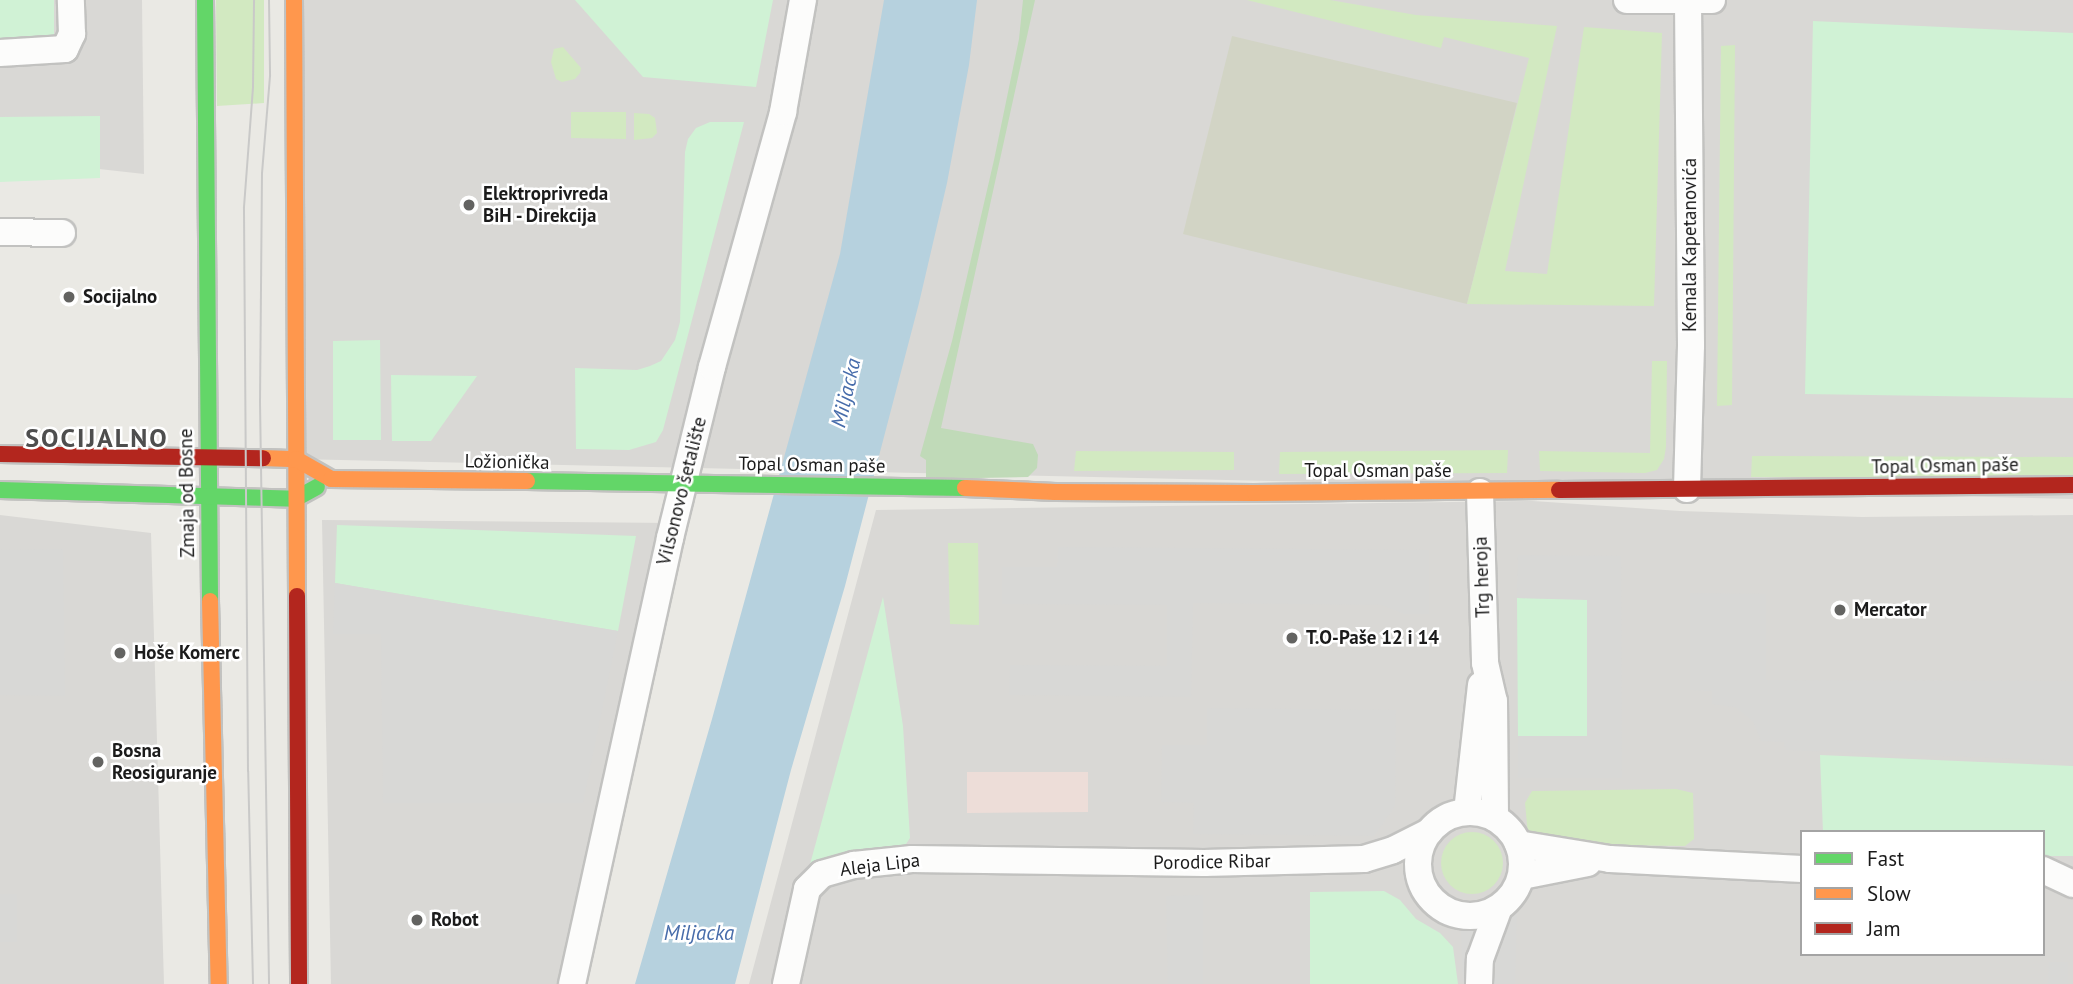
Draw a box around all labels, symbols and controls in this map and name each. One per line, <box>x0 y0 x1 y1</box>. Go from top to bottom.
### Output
street label: Kemala Kapetanovića <box>1679 158 1701 332</box>
place label: Elektroprivreda BiH - Direkcija <box>483 183 608 227</box>
marker: Elektroprivreda BiH - Direkcija <box>461 197 477 213</box>
place label: Socijalno <box>83 286 157 308</box>
marker: Socijalno <box>61 289 77 305</box>
water label: Miljacka <box>826 356 866 430</box>
street label: Vilsonovo šetalište <box>653 414 711 568</box>
district label: SOCIJALNO <box>26 422 168 454</box>
street label: Zmaja od Bosne <box>174 428 200 558</box>
street label: Ložionička <box>464 450 550 474</box>
street label: Topal Osman paše <box>738 452 886 478</box>
street label: Topal Osman paše <box>1871 453 2019 479</box>
street label: Topal Osman paše <box>1304 460 1452 482</box>
street label: Trg heroja <box>1469 536 1495 618</box>
place label: Mercator <box>1854 599 1927 621</box>
marker: Mercator <box>1832 602 1848 618</box>
place label: T.O-Paše 12 i 14 <box>1306 627 1439 649</box>
marker: T.O-Paše 12 i 14 <box>1284 630 1300 646</box>
place label: Hoše Komerc <box>134 642 240 664</box>
marker: Hoše Komerc <box>112 645 128 661</box>
place label: Bosna Reosiguranje <box>112 740 217 784</box>
marker: Bosna Reosiguranje <box>90 754 106 770</box>
legend <box>1800 830 2045 956</box>
text: Fast <box>1867 845 1904 872</box>
street label: Aleja Lipa <box>839 849 921 881</box>
street label: Porodice Ribar <box>1153 850 1271 874</box>
text: Slow <box>1867 880 1911 907</box>
place label: Robot <box>431 909 479 931</box>
marker: Robot <box>409 912 425 928</box>
text: Jam <box>1867 915 1901 942</box>
water label: Miljacka <box>664 920 734 946</box>

